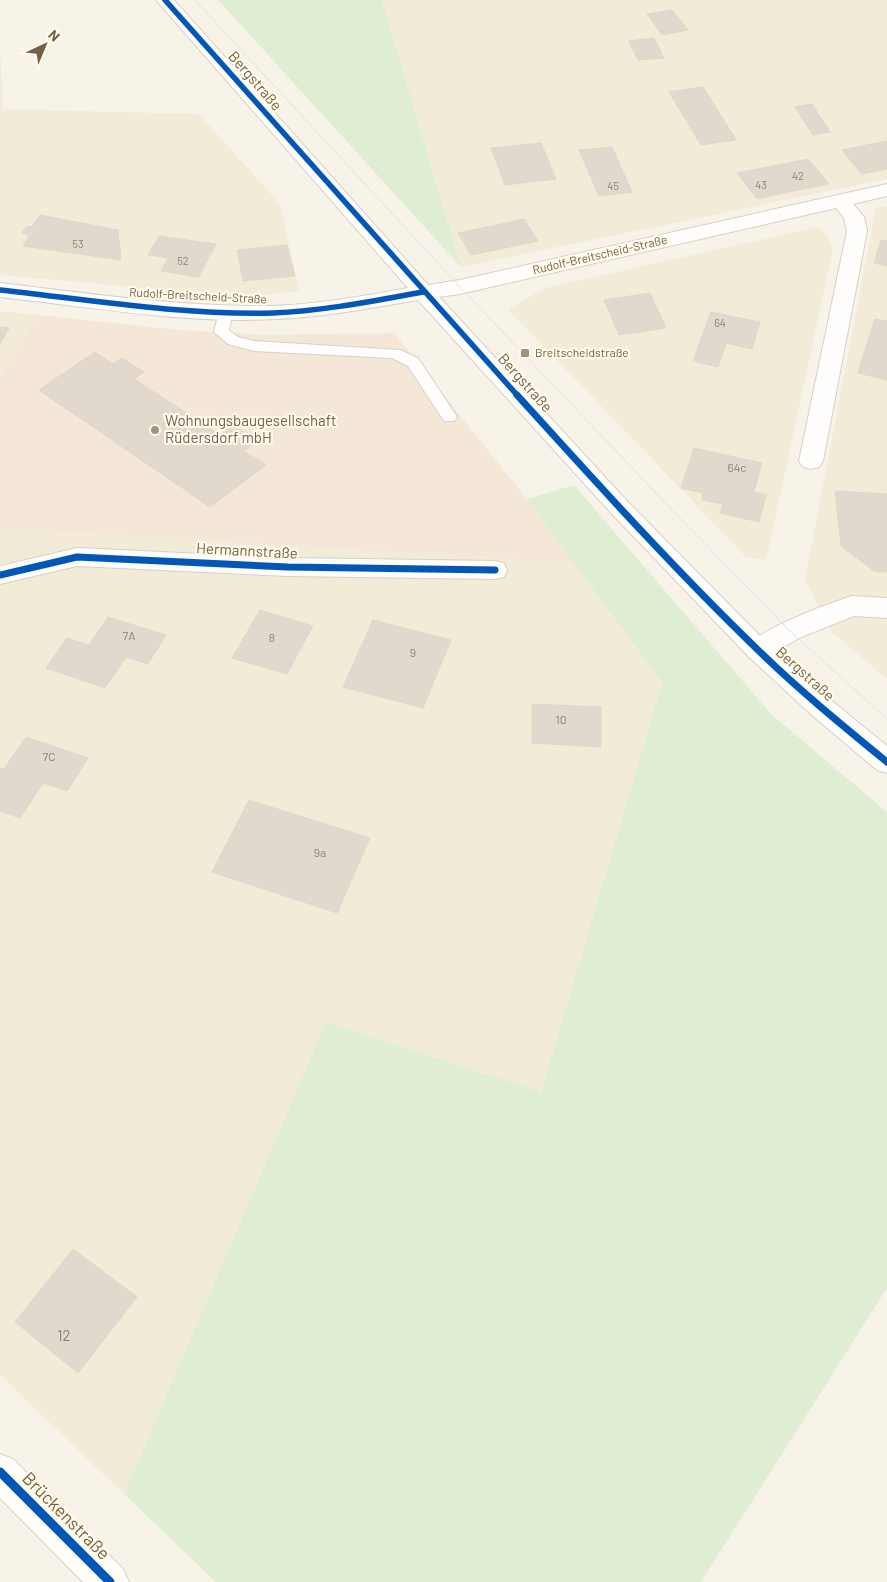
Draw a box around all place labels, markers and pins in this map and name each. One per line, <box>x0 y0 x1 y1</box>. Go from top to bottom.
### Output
place label: Breitscheidstraße <box>535 345 629 359</box>
marker: Breitscheidstraße <box>519 347 531 359</box>
place label: Wohnungsbaugesellschaft Rüdersdorf mbH <box>165 411 336 446</box>
marker: Wohnungsbaugesellschaft Rüdersdorf mbH <box>149 424 161 436</box>

